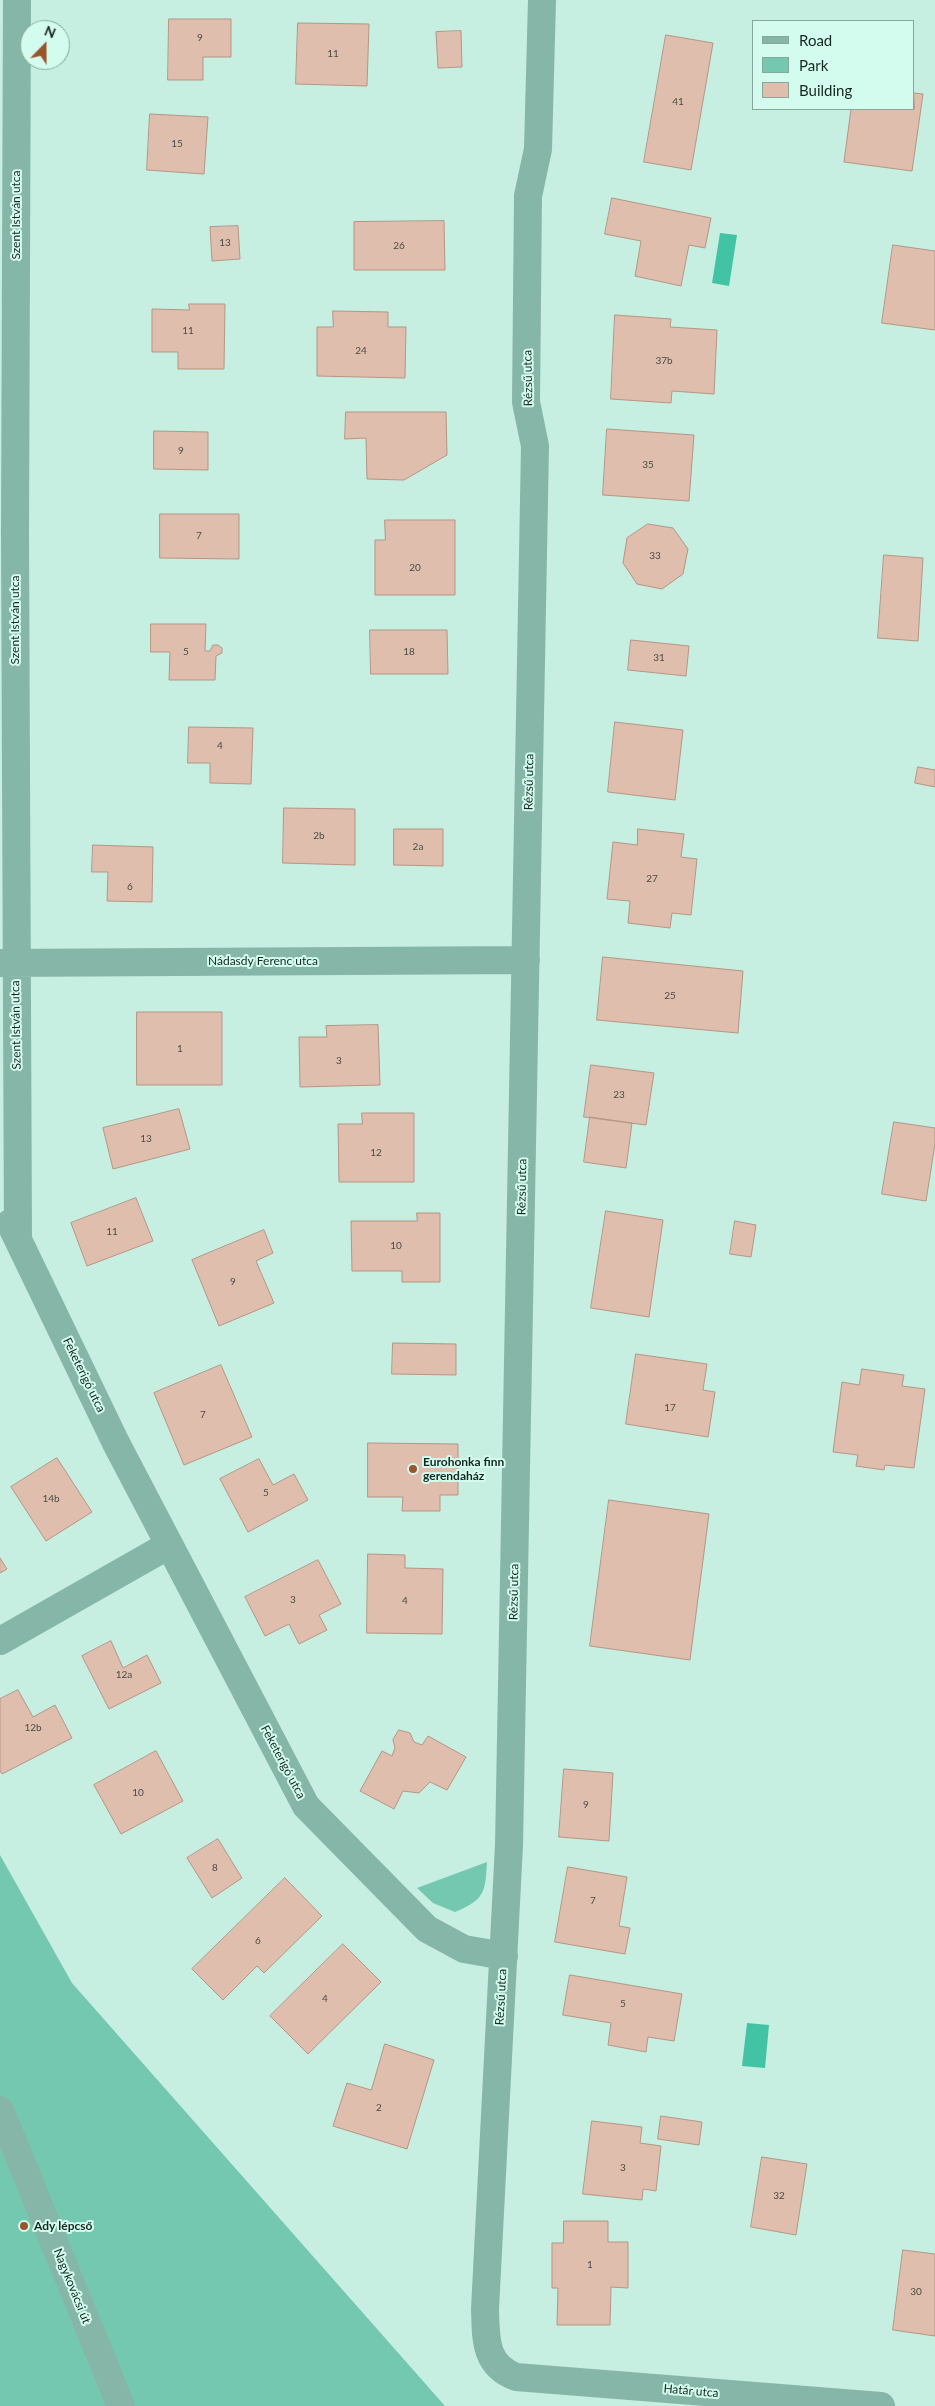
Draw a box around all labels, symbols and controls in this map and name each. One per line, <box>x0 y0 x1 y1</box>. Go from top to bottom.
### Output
north arrow <box>20 20 70 70</box>
legend <box>752 20 915 110</box>
text: N <box>42 22 59 41</box>
text: Road <box>799 31 832 49</box>
house number: 9 <box>197 32 203 44</box>
house number: 11 <box>327 48 339 60</box>
text: Park <box>799 56 828 74</box>
text: Building <box>799 81 852 99</box>
house number: 41 <box>672 96 684 108</box>
house number: 15 <box>171 138 183 150</box>
street label: Szent István utca <box>9 170 23 260</box>
house number: 13 <box>219 237 231 249</box>
house number: 26 <box>393 240 405 252</box>
house number: 11 <box>182 325 194 337</box>
house number: 24 <box>355 345 367 357</box>
street label: Rézsű utca <box>520 350 536 406</box>
house number: 37b <box>655 355 673 367</box>
house number: 9 <box>178 445 184 457</box>
house number: 35 <box>642 459 654 471</box>
house number: 7 <box>196 530 202 542</box>
house number: 33 <box>649 550 661 562</box>
house number: 20 <box>409 562 421 574</box>
street label: Szent István utca <box>8 575 22 665</box>
house number: 5 <box>183 646 189 658</box>
house number: 18 <box>403 646 415 658</box>
house number: 31 <box>653 652 665 664</box>
house number: 4 <box>217 740 223 752</box>
street label: Rézsű utca <box>521 754 537 810</box>
house number: 2b <box>313 830 325 842</box>
house number: 2a <box>413 841 423 853</box>
house number: 27 <box>646 873 658 885</box>
house number: 6 <box>127 881 133 893</box>
street label: Nádasdy Ferenc utca <box>208 954 318 968</box>
street label: Szent István utca <box>8 980 24 1070</box>
house number: 25 <box>664 990 676 1002</box>
house number: 1 <box>177 1043 183 1055</box>
house number: 3 <box>336 1055 342 1067</box>
house number: 23 <box>613 1089 625 1101</box>
house number: 13 <box>140 1133 152 1145</box>
house number: 12 <box>370 1147 382 1159</box>
street label: Rézsű utca <box>514 1159 530 1215</box>
house number: 11 <box>106 1226 118 1238</box>
house number: 10 <box>390 1240 402 1252</box>
house number: 9 <box>230 1276 236 1288</box>
street label: Feketerigó utca <box>60 1335 108 1415</box>
house number: 17 <box>664 1402 676 1414</box>
house number: 7 <box>200 1409 206 1421</box>
place label: Eurohonka finn gerendaház <box>423 1455 504 1483</box>
marker: Eurohonka finn gerendaház <box>407 1463 419 1475</box>
house number: 5 <box>263 1487 269 1499</box>
house number: 14b <box>42 1493 60 1505</box>
street label: Rézsű utca <box>506 1564 522 1620</box>
house number: 3 <box>290 1594 296 1606</box>
house number: 4 <box>402 1595 408 1607</box>
house number: 12a <box>116 1669 132 1681</box>
house number: 12b <box>24 1722 42 1734</box>
street label: Feketerigó utca <box>258 1723 308 1801</box>
house number: 10 <box>132 1787 144 1799</box>
house number: 9 <box>583 1799 589 1811</box>
house number: 8 <box>212 1862 218 1874</box>
house number: 7 <box>590 1895 596 1907</box>
house number: 6 <box>255 1935 261 1947</box>
street label: Rézsű utca <box>492 1968 510 2026</box>
house number: 4 <box>322 1993 328 2005</box>
house number: 5 <box>620 1998 626 2010</box>
house number: 2 <box>376 2102 382 2114</box>
house number: 3 <box>620 2162 626 2174</box>
house number: 32 <box>773 2190 785 2202</box>
place label: Ady lépcső <box>34 2219 92 2233</box>
marker: Ady lépcső <box>18 2220 30 2232</box>
street label: Nagykovácsi út <box>50 2246 94 2326</box>
house number: 1 <box>587 2259 593 2271</box>
house number: 30 <box>910 2286 922 2298</box>
street label: Határ utca <box>663 2381 719 2401</box>

